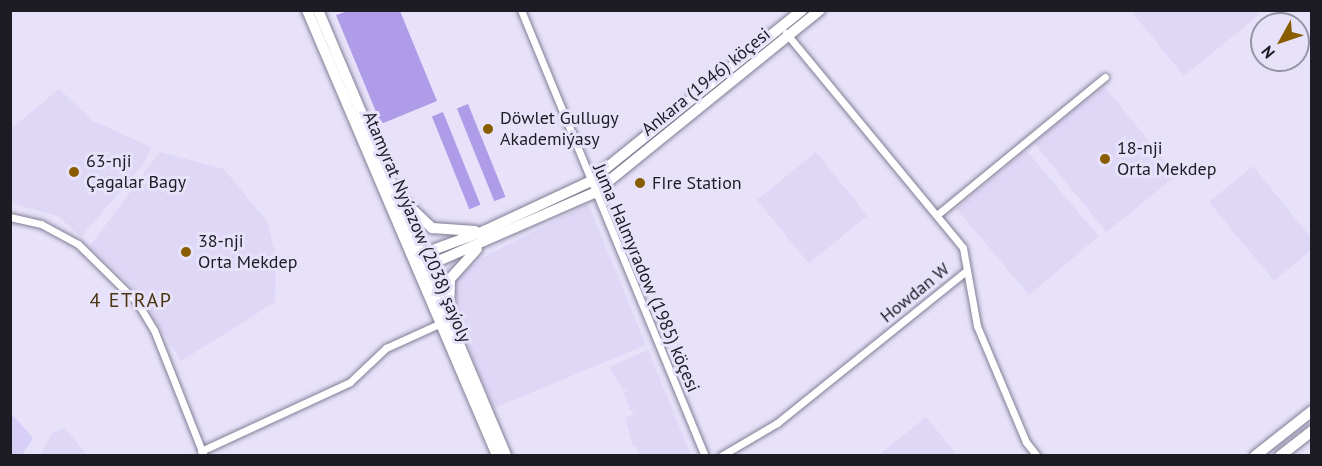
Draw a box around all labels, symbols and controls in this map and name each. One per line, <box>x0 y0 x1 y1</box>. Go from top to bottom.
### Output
north arrow <box>1250 12 1310 72</box>
street label: Ankara (1946) köçesi <box>637 24 775 140</box>
text: N <box>1257 42 1279 63</box>
street label: Atamyrat Nyýazow (2038) şaýoly <box>358 108 476 346</box>
place label: Döwlet Gullugy Akademiýasy <box>500 108 619 150</box>
marker: Döwlet Gullugy Akademiýasy <box>481 122 495 136</box>
place label: 18-nji Orta Mekdep <box>1117 138 1216 180</box>
place label: 63-nji Çagalar Bagy <box>86 151 186 194</box>
marker: 18-nji Orta Mekdep <box>1098 152 1112 166</box>
street label: Juma Halmyradow (1985) köçesi <box>588 160 704 396</box>
marker: 63-nji Çagalar Bagy <box>67 165 81 179</box>
place label: FIre Station <box>652 172 742 194</box>
marker: FIre Station <box>633 176 647 190</box>
place label: 38-nji Orta Mekdep <box>198 231 297 274</box>
marker: 38-nji Orta Mekdep <box>179 245 193 259</box>
street label: Howdan W <box>876 259 954 327</box>
district label: 4 ETRAP <box>90 288 172 312</box>

